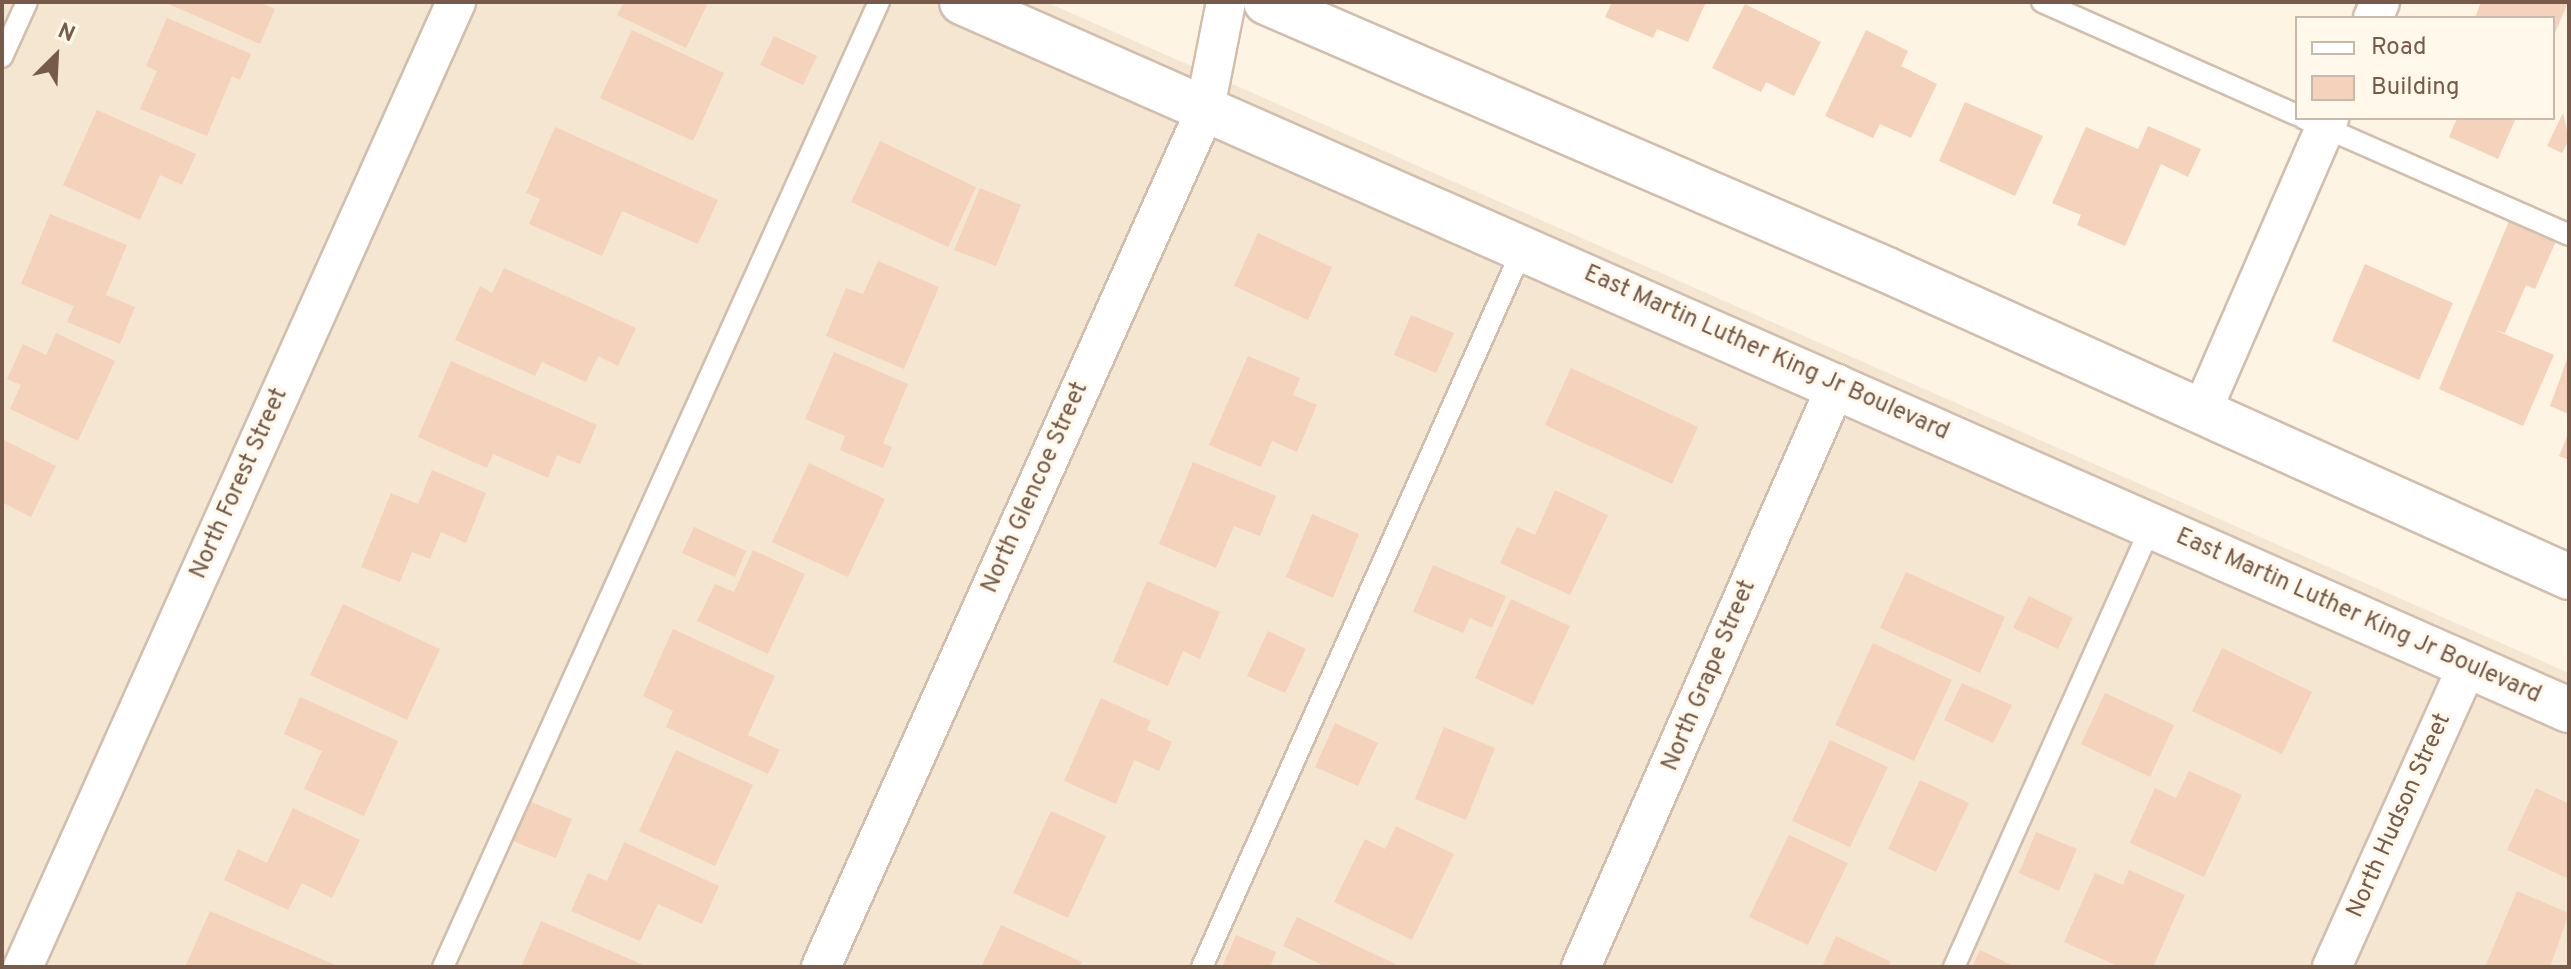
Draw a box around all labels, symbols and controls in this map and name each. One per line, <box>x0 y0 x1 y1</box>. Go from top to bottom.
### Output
north arrow <box>16 16 96 96</box>
legend <box>2295 16 2555 120</box>
text: N <box>53 18 79 49</box>
text: Road <box>2371 33 2427 63</box>
text: Building <box>2371 73 2460 103</box>
street label: East Martin Luther King Jr Boulevard <box>1579 260 1953 448</box>
street label: North Glencoe Street <box>976 378 1096 598</box>
street label: North Forest Street <box>185 384 295 584</box>
street label: East Martin Luther King Jr Boulevard <box>2171 523 2545 711</box>
street label: North Grape Street <box>1657 576 1763 776</box>
street label: North Hudson Street <box>2342 709 2458 923</box>

